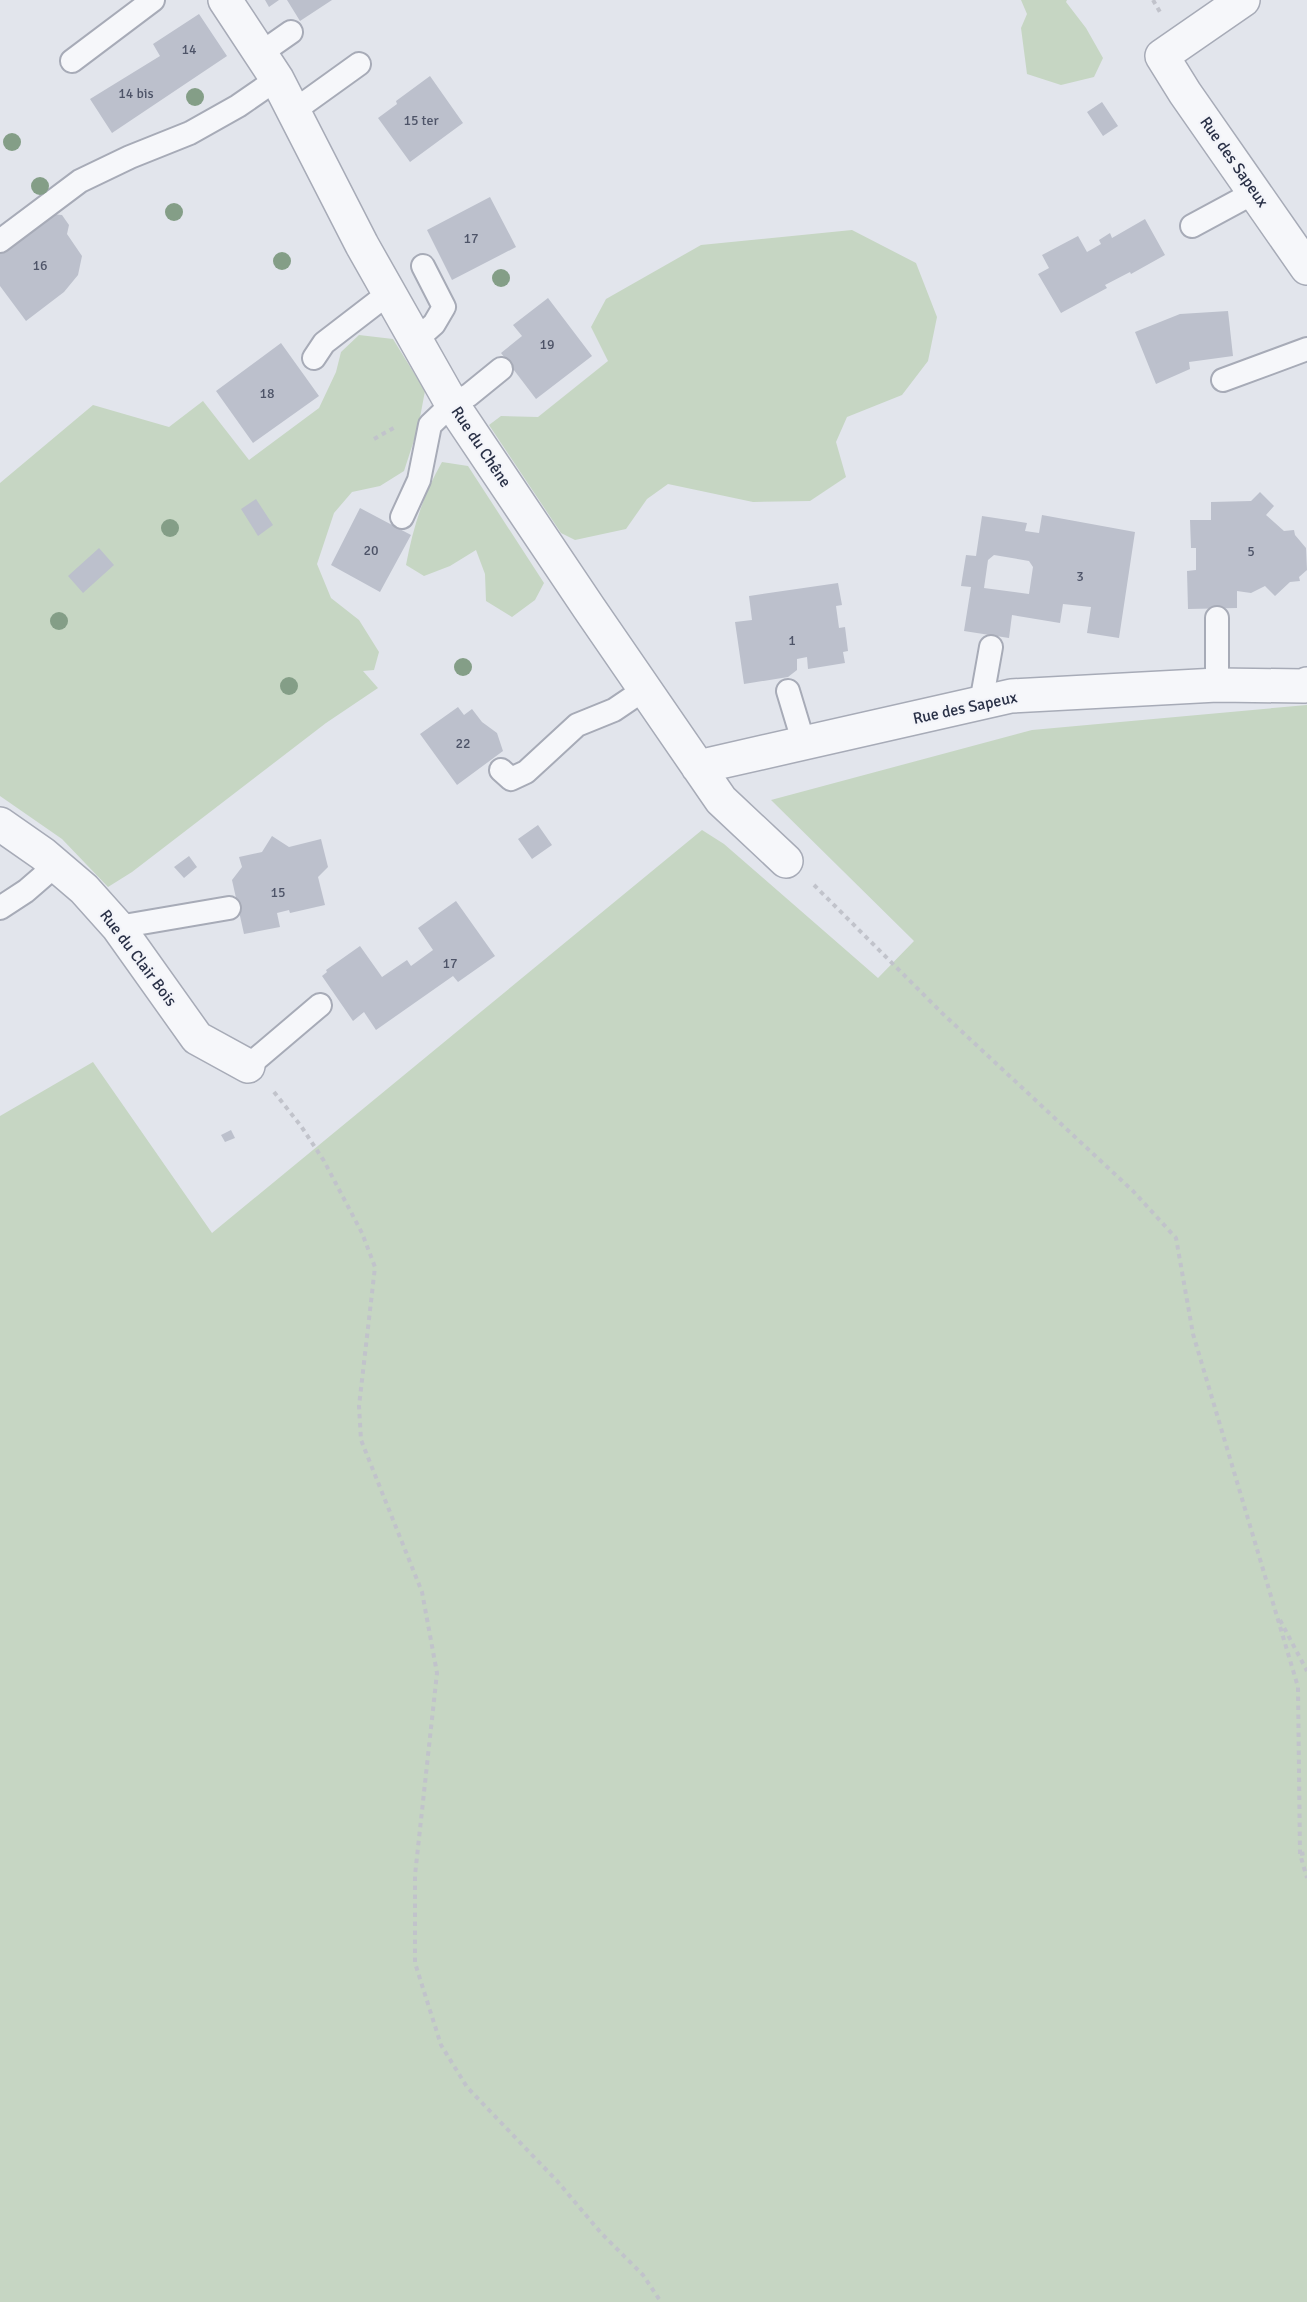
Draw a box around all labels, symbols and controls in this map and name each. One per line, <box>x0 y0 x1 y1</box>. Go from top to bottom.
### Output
house number: 14 <box>181 41 197 58</box>
house number: 14 bis <box>118 85 154 102</box>
house number: 15 ter <box>403 112 439 129</box>
street label: Rue des Sapeux <box>1195 113 1273 212</box>
house number: 17 <box>463 230 479 247</box>
house number: 16 <box>32 257 48 274</box>
house number: 19 <box>539 336 555 353</box>
house number: 18 <box>259 385 275 402</box>
street label: Rue du Chêne <box>447 403 515 491</box>
house number: 20 <box>363 542 379 559</box>
house number: 5 <box>1247 543 1255 560</box>
house number: 3 <box>1076 568 1084 585</box>
house number: 1 <box>788 632 796 649</box>
street label: Rue des Sapeux <box>911 687 1020 729</box>
house number: 22 <box>455 735 471 752</box>
house number: 15 <box>270 884 286 901</box>
street label: Rue du Clair Bois <box>95 906 181 1010</box>
house number: 17 <box>442 955 458 972</box>

